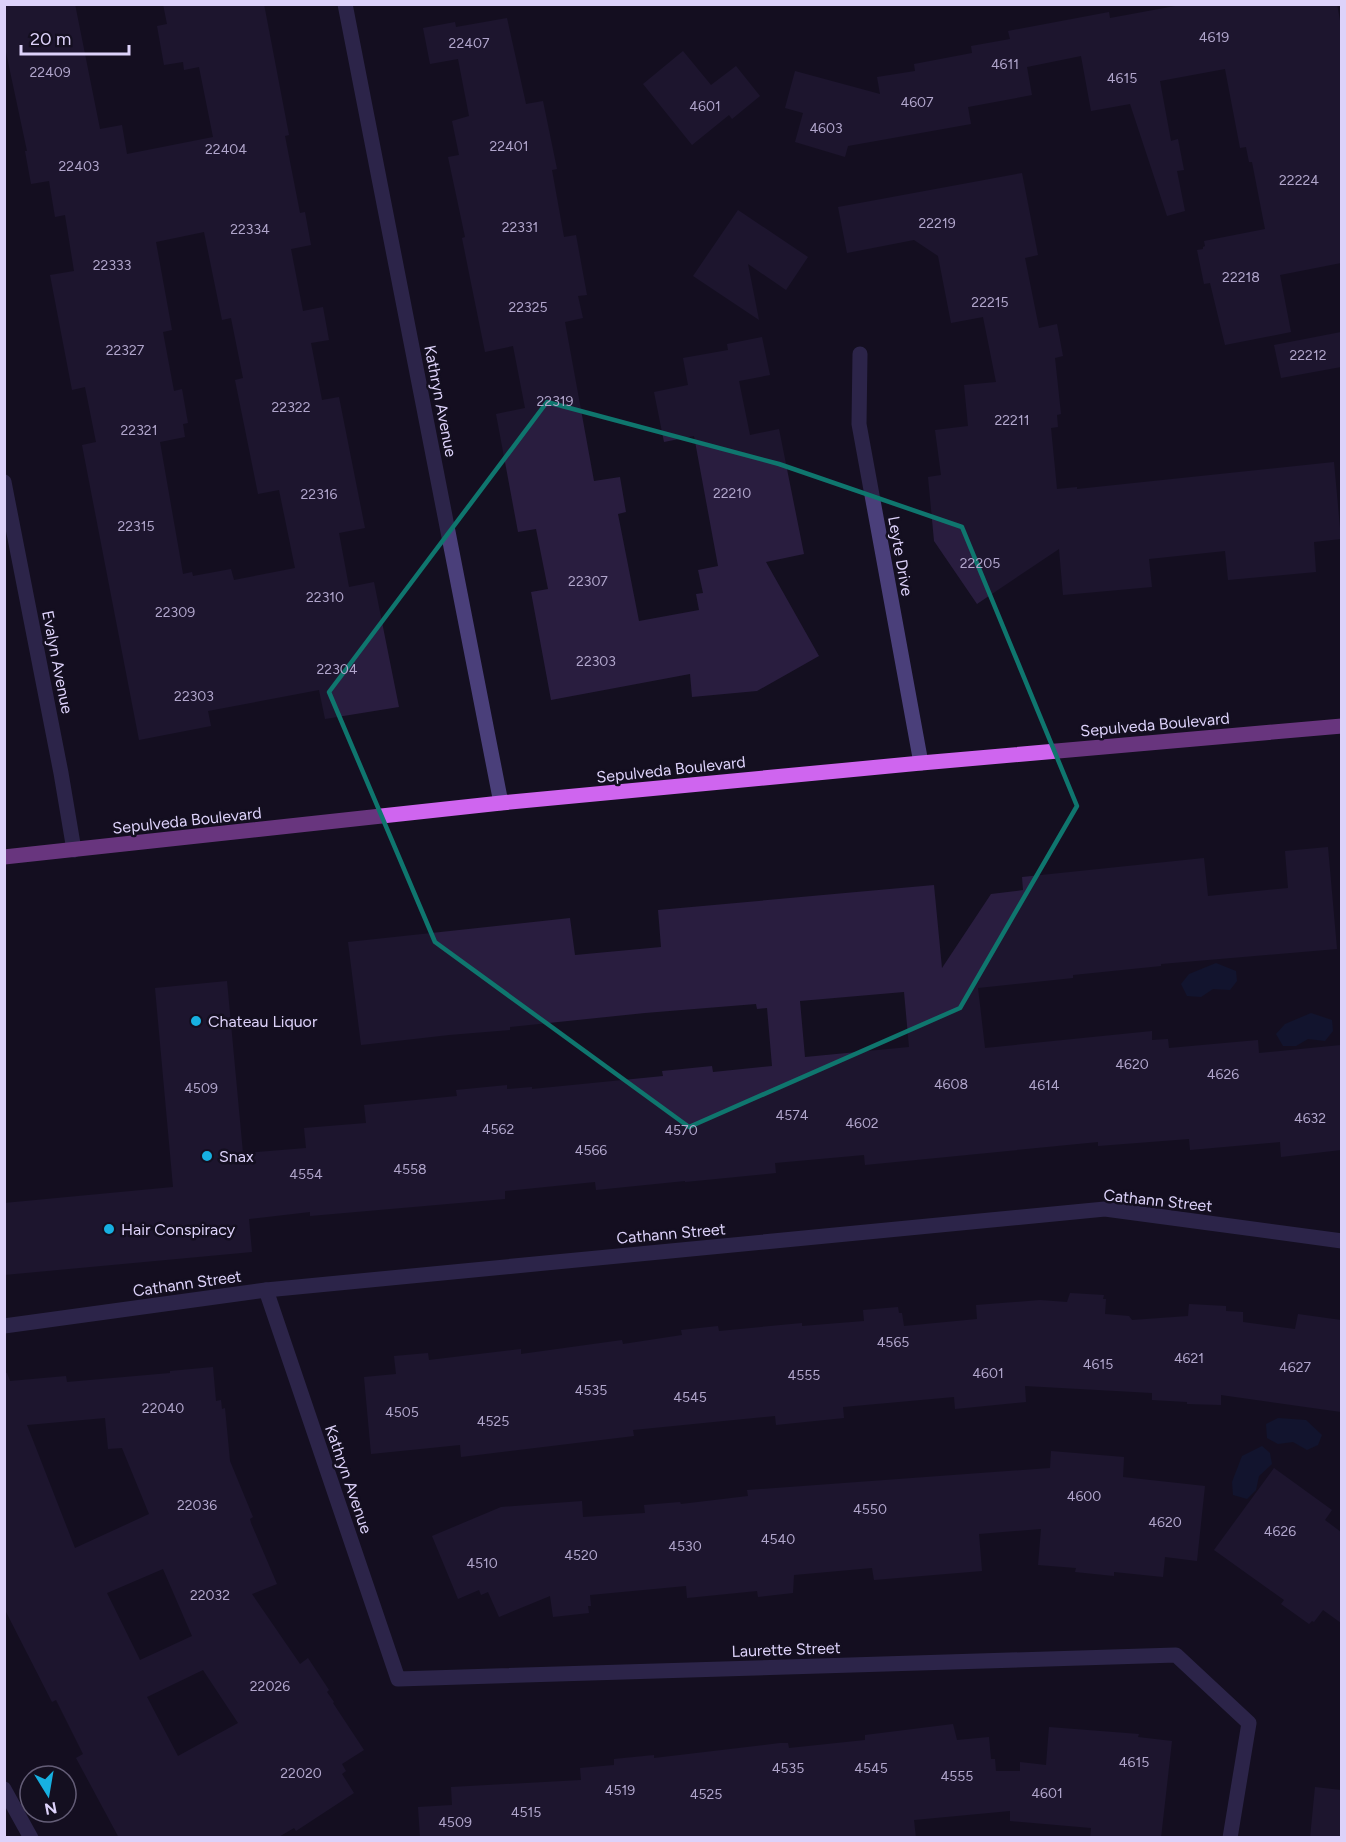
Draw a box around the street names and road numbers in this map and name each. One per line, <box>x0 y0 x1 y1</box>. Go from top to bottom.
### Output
street label: Kathryn Avenue <box>420 344 461 459</box>
street label: Leyte Drive <box>884 515 917 598</box>
street label: Evalyn Avenue <box>38 609 77 716</box>
street label: Sepulveda Boulevard <box>1080 709 1231 740</box>
street label: Sepulveda Boulevard <box>596 752 747 787</box>
street label: Sepulveda Boulevard <box>112 803 263 838</box>
street label: Cathann Street <box>1103 1185 1213 1216</box>
street label: Cathann Street <box>616 1219 726 1248</box>
street label: Cathann Street <box>132 1266 243 1301</box>
street label: Kathryn Avenue <box>321 1422 376 1536</box>
street label: Laurette Street <box>731 1638 841 1661</box>

